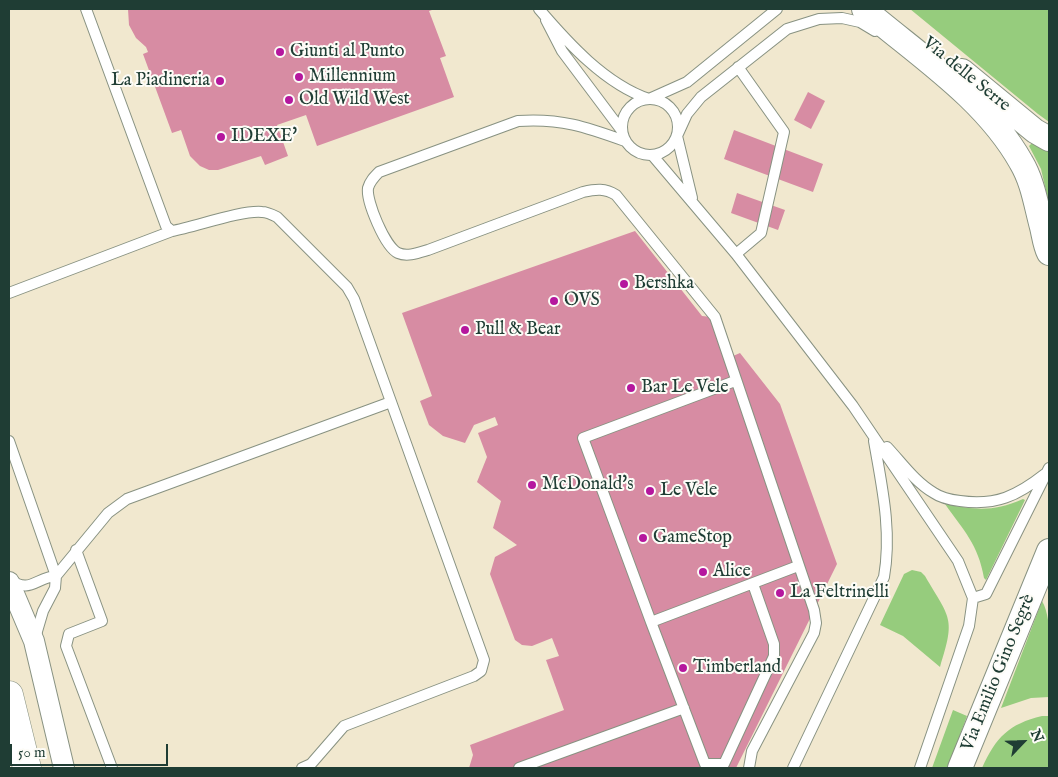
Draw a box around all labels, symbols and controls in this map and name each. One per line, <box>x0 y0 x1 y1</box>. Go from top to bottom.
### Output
street label: Via delle Serre <box>918 33 1014 117</box>
place label: Giunti al Punto <box>290 41 405 63</box>
marker: Giunti al Punto <box>274 46 286 58</box>
place label: Millennium <box>309 66 396 88</box>
place label: La Piadineria <box>111 70 210 92</box>
marker: Millennium <box>293 71 305 83</box>
marker: La Piadineria <box>214 75 226 87</box>
place label: Old Wild West <box>299 89 410 111</box>
marker: Old Wild West <box>283 94 295 106</box>
place label: IDEXE' <box>231 126 297 148</box>
marker: IDEXE' <box>215 131 227 143</box>
place label: Bershka <box>634 273 694 295</box>
marker: Bershka <box>618 278 630 290</box>
place label: OVS <box>564 290 600 312</box>
marker: OVS <box>548 295 560 307</box>
place label: Pull & Bear <box>475 319 561 341</box>
marker: Pull & Bear <box>459 324 471 336</box>
place label: Bar Le Vele <box>641 377 729 399</box>
marker: Bar Le Vele <box>625 382 637 394</box>
place label: McDonald's <box>542 474 634 496</box>
marker: McDonald's <box>526 479 538 491</box>
place label: Le Vele <box>660 480 717 502</box>
marker: Le Vele <box>644 485 656 497</box>
place label: GameStop <box>653 527 732 549</box>
marker: GameStop <box>637 532 649 544</box>
place label: Alice <box>713 561 751 583</box>
marker: Alice <box>697 566 709 578</box>
place label: La Feltrinelli <box>790 582 889 604</box>
marker: La Feltrinelli <box>774 587 786 599</box>
street label: Via Emilio Gino Segrè <box>958 591 1040 755</box>
place label: Timberland <box>693 657 781 679</box>
marker: Timberland <box>677 662 689 674</box>
north arrow <box>998 717 1048 767</box>
text: N <box>1026 727 1047 745</box>
scale bar <box>12 734 170 766</box>
text: 50 m <box>18 743 46 762</box>

